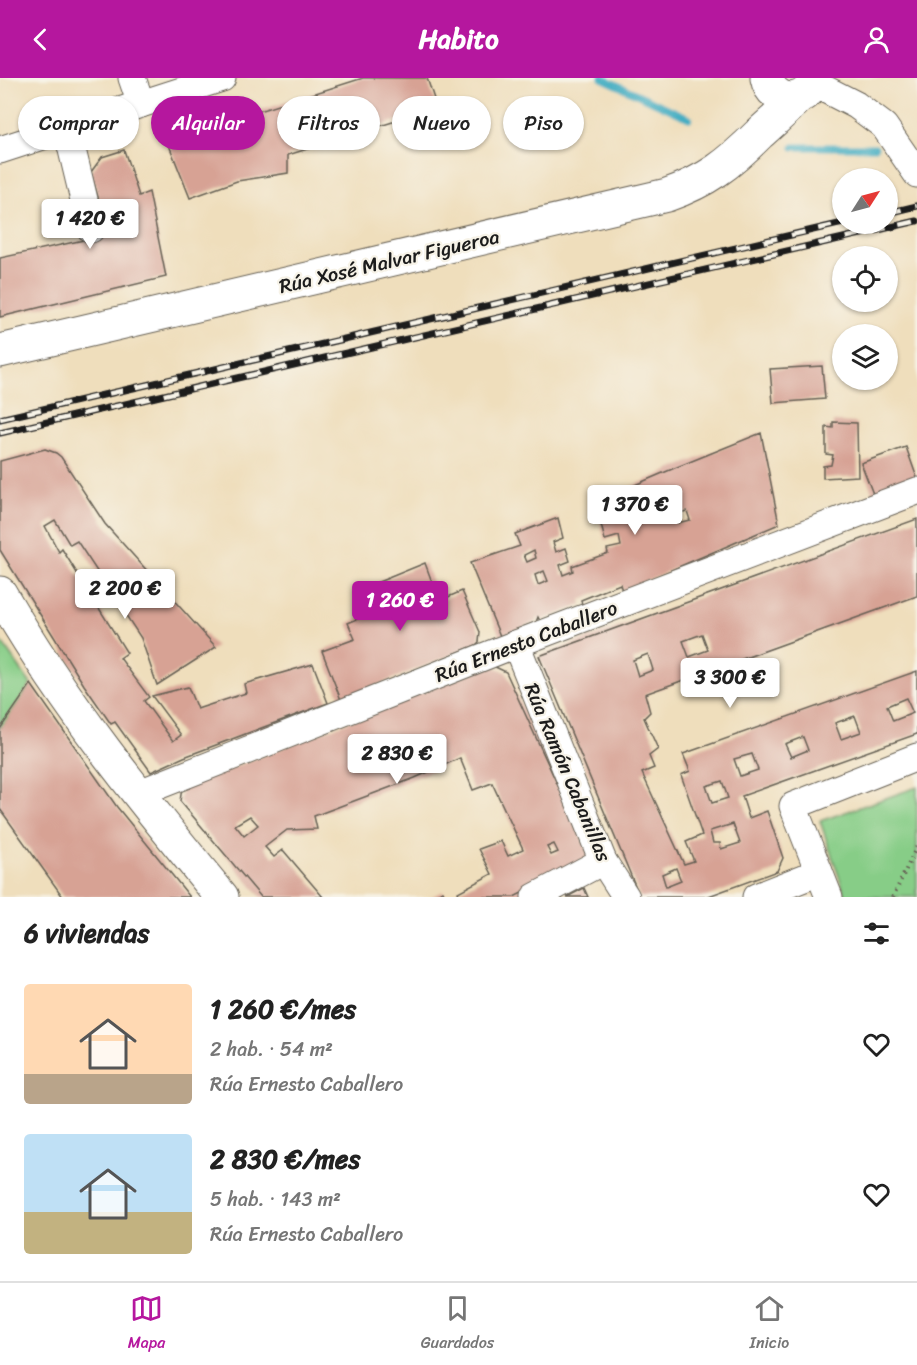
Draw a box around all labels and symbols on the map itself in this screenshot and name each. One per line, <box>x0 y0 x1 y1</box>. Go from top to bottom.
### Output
north arrow <box>832 168 898 234</box>
pin: 1 420 € <box>35 199 145 250</box>
street label: Rúa Xosé Malvar Figueroa <box>276 219 503 304</box>
pin: 1 370 € <box>580 485 690 536</box>
pin: 2 200 € <box>70 569 180 620</box>
pin: 1 260 € <box>345 581 455 632</box>
street label: Rúa Ernesto Caballero <box>430 591 623 692</box>
pin: 3 300 € <box>675 658 785 709</box>
street label: Rúa Ramón Cabanillas <box>514 677 621 868</box>
pin: 2 830 € <box>342 734 452 785</box>

